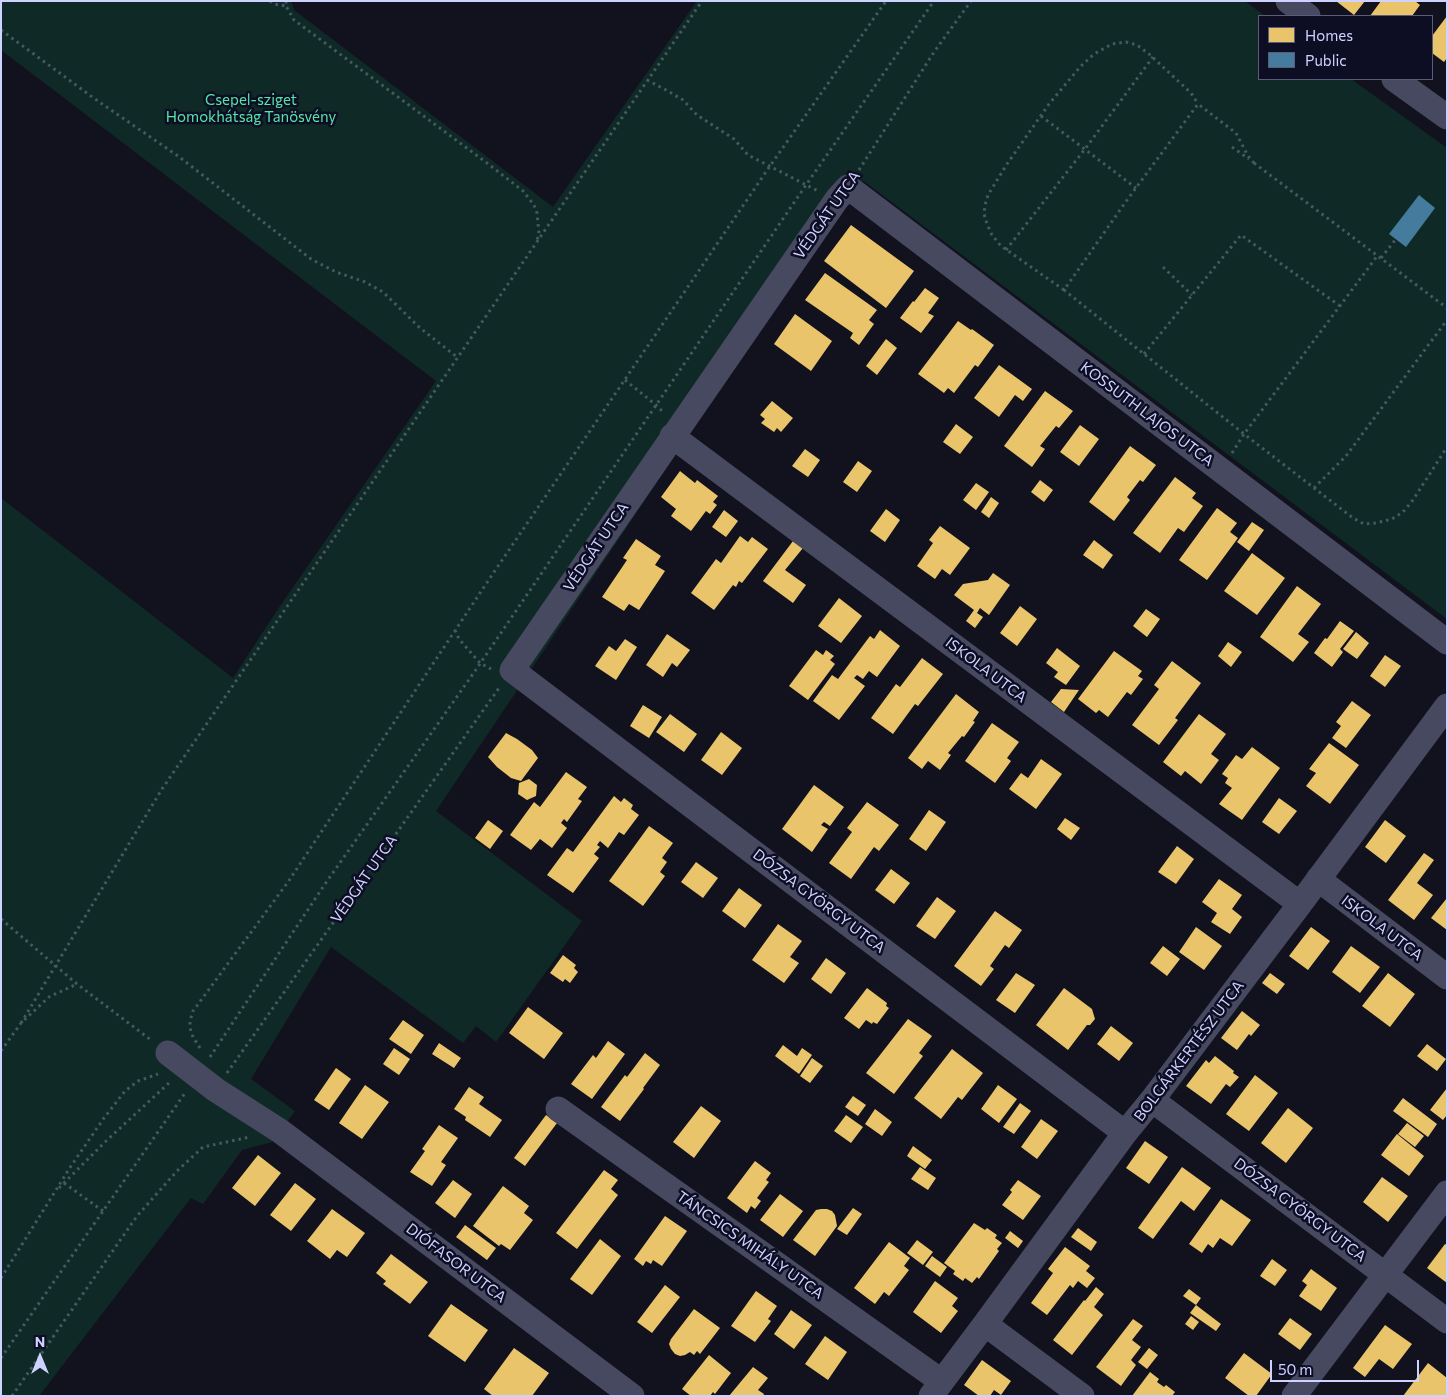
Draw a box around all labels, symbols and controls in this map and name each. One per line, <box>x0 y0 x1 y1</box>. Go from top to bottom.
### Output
legend <box>1258 15 1433 80</box>
text: Homes <box>1305 26 1353 44</box>
text: Public <box>1305 51 1347 69</box>
park label: Csepel-sziget Homokhátság Tanösvény <box>166 91 336 126</box>
street label: VÉDGÁT UTCA <box>790 167 864 263</box>
street label: KOSSUTH LAJOS UTCA <box>1077 358 1217 470</box>
street label: VÉDGÁT UTCA <box>560 499 632 595</box>
street label: ISKOLA UTCA <box>942 634 1030 706</box>
street label: VÉDGÁT UTCA <box>327 831 401 927</box>
street label: DÓZSA GYÖRGY UTCA <box>749 845 889 957</box>
street label: ISKOLA UTCA <box>1338 892 1426 964</box>
street label: BOLGÁRKERTÉSZ UTCA <box>1130 977 1248 1125</box>
street label: DÓZSA GYÖRGY UTCA <box>1230 1154 1370 1266</box>
street label: TÁNCSICS MIHÁLY UTCA <box>673 1187 827 1303</box>
street label: DIÓFASOR UTCA <box>402 1220 510 1306</box>
north arrow <box>15 1332 65 1382</box>
text: N <box>35 1333 45 1350</box>
scale bar <box>1273 1350 1422 1382</box>
text: 50 m <box>1278 1360 1312 1378</box>

